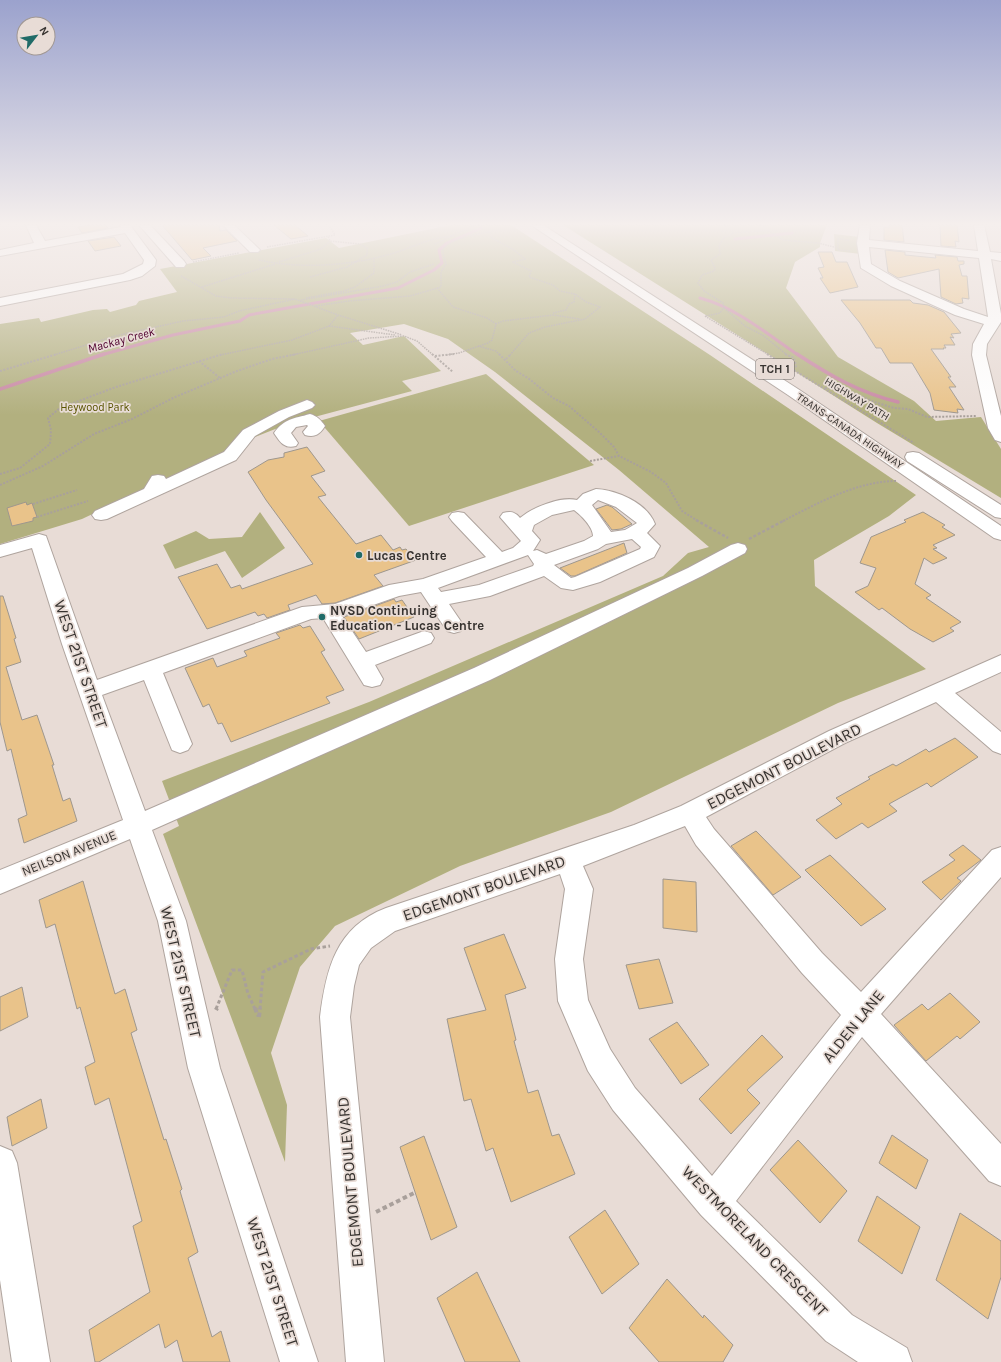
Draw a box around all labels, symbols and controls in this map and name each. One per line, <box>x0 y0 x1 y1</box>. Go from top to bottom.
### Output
north arrow <box>16 16 56 56</box>
text: N <box>37 24 52 38</box>
water label: Mackay Creek <box>86 324 157 356</box>
road number: TCH 1 <box>756 359 794 379</box>
street label: HIGHWAY PATH <box>822 375 892 423</box>
street label: TRANS-CANADA HIGHWAY <box>794 390 906 472</box>
park label: Heywood Park <box>60 401 130 414</box>
place label: Lucas Centre <box>367 548 447 563</box>
marker: Lucas Centre <box>354 550 364 560</box>
street label: WEST 21ST STREET <box>50 597 112 731</box>
place label: NVSD Continuing Education - Lucas Centre <box>330 603 484 633</box>
marker: NVSD Continuing Education - Lucas Centre <box>317 612 327 622</box>
street label: EDGEMONT BOULEVARD <box>704 719 864 813</box>
street label: NEILSON AVENUE <box>20 827 118 879</box>
street label: EDGEMONT BOULEVARD <box>400 851 568 925</box>
street label: WEST 21ST STREET <box>157 904 205 1040</box>
street label: ALDEN LANE <box>818 986 888 1066</box>
street label: EDGEMONT BOULEVARD <box>333 1096 367 1268</box>
street label: WESTMORELAND CRESCENT <box>678 1162 832 1320</box>
street label: WEST 21ST STREET <box>243 1215 303 1349</box>

